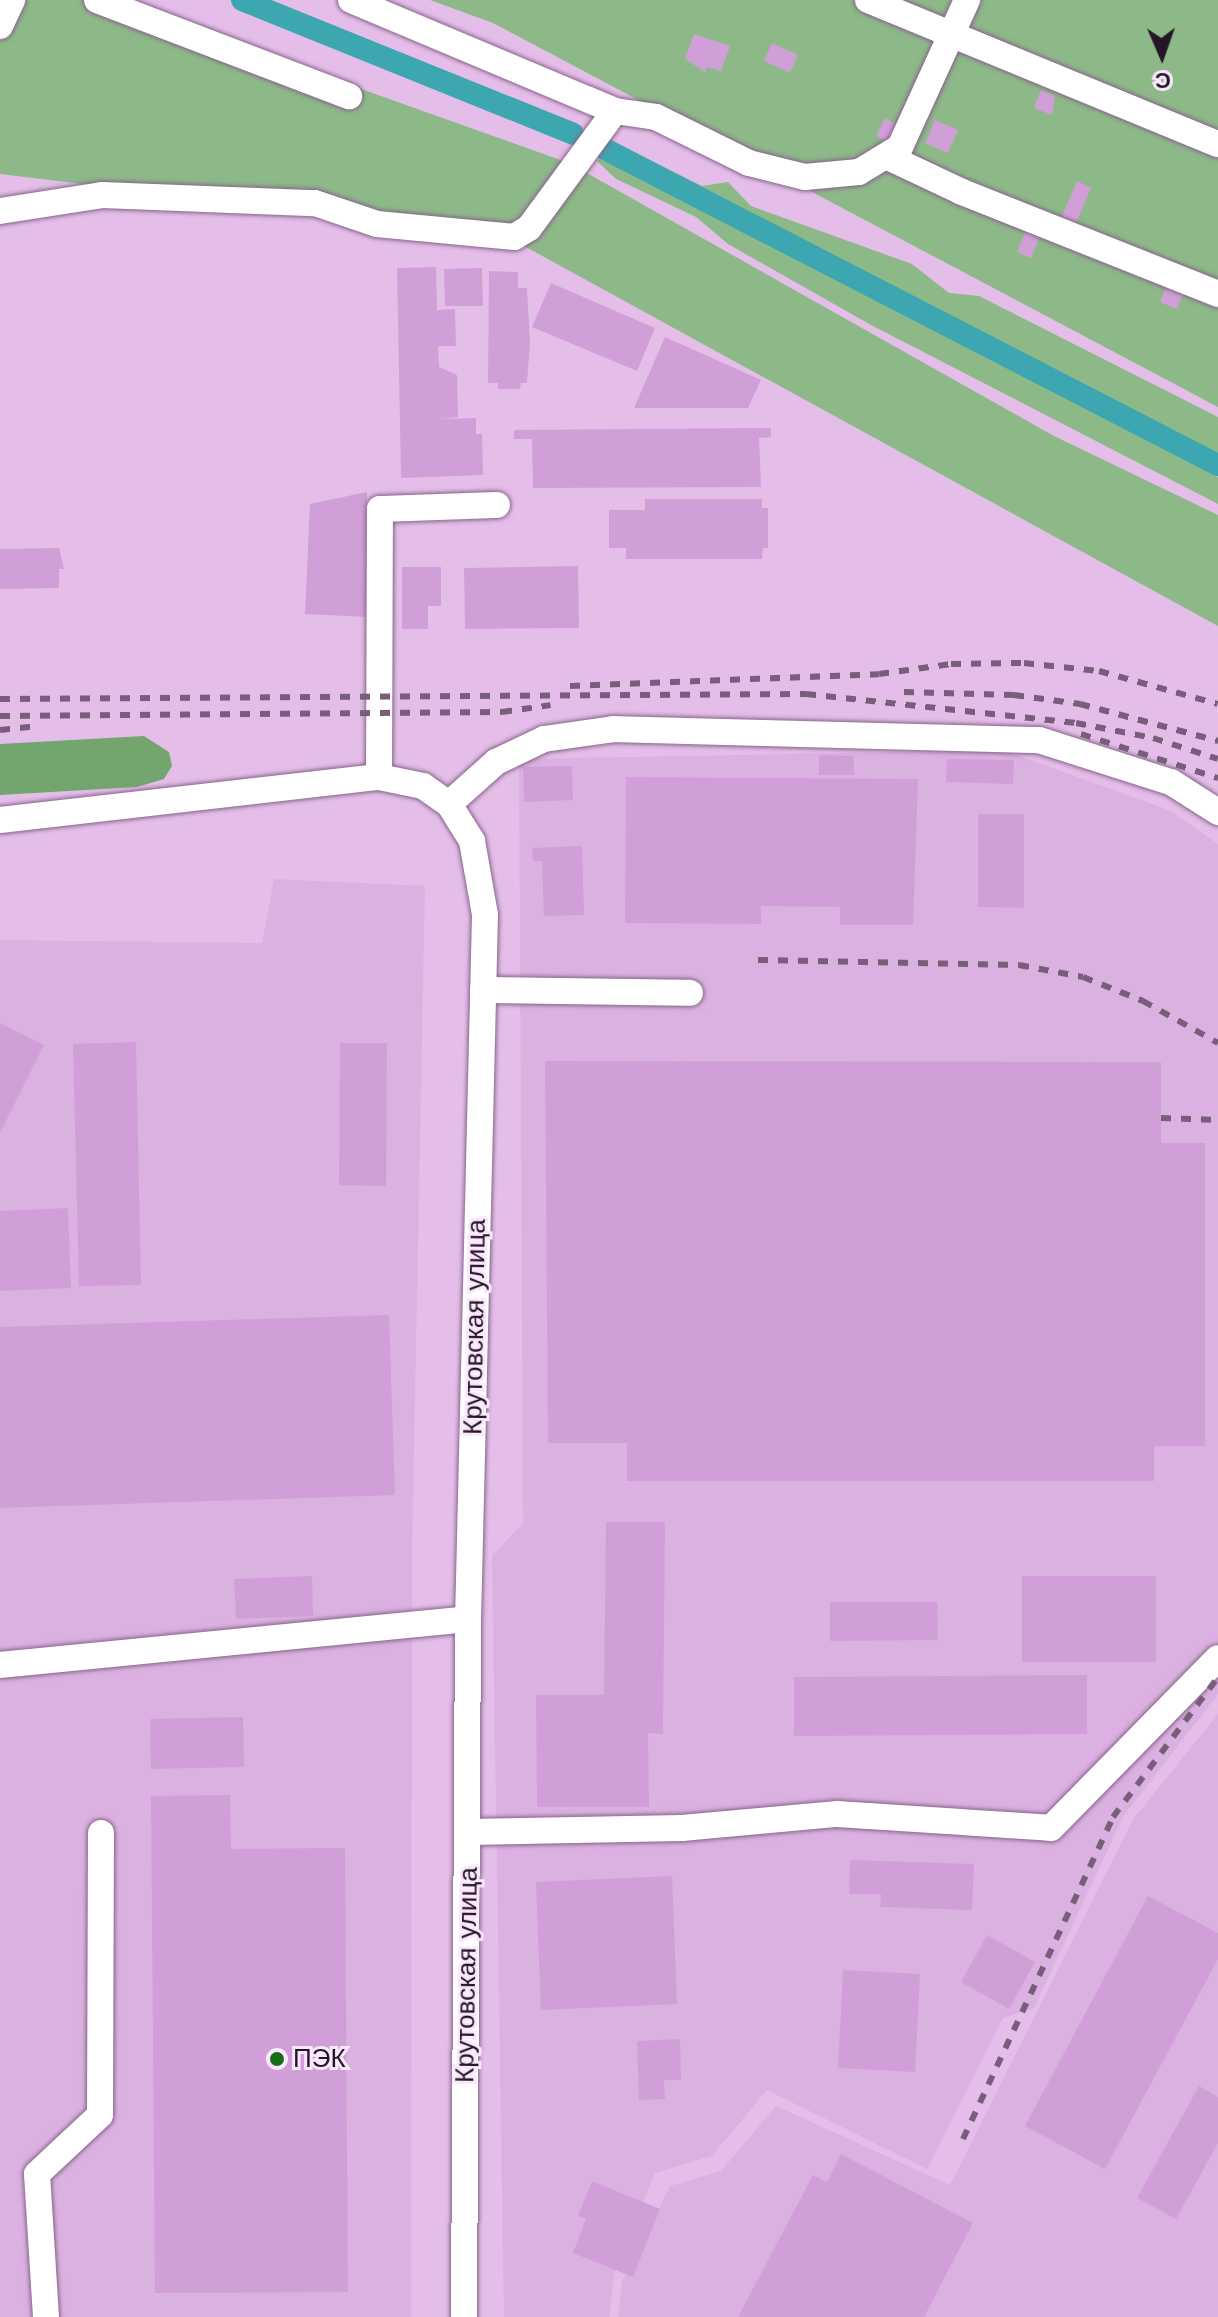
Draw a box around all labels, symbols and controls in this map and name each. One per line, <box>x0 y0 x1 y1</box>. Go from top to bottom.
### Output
north arrow <box>1122 16 1202 96</box>
text: С <box>1154 68 1171 93</box>
street label: Крутовская улица <box>458 1219 492 1435</box>
street label: Крутовская улица <box>450 1867 484 2083</box>
place label: ПЭК <box>293 2043 346 2075</box>
marker: ПЭК <box>268 2050 286 2068</box>

